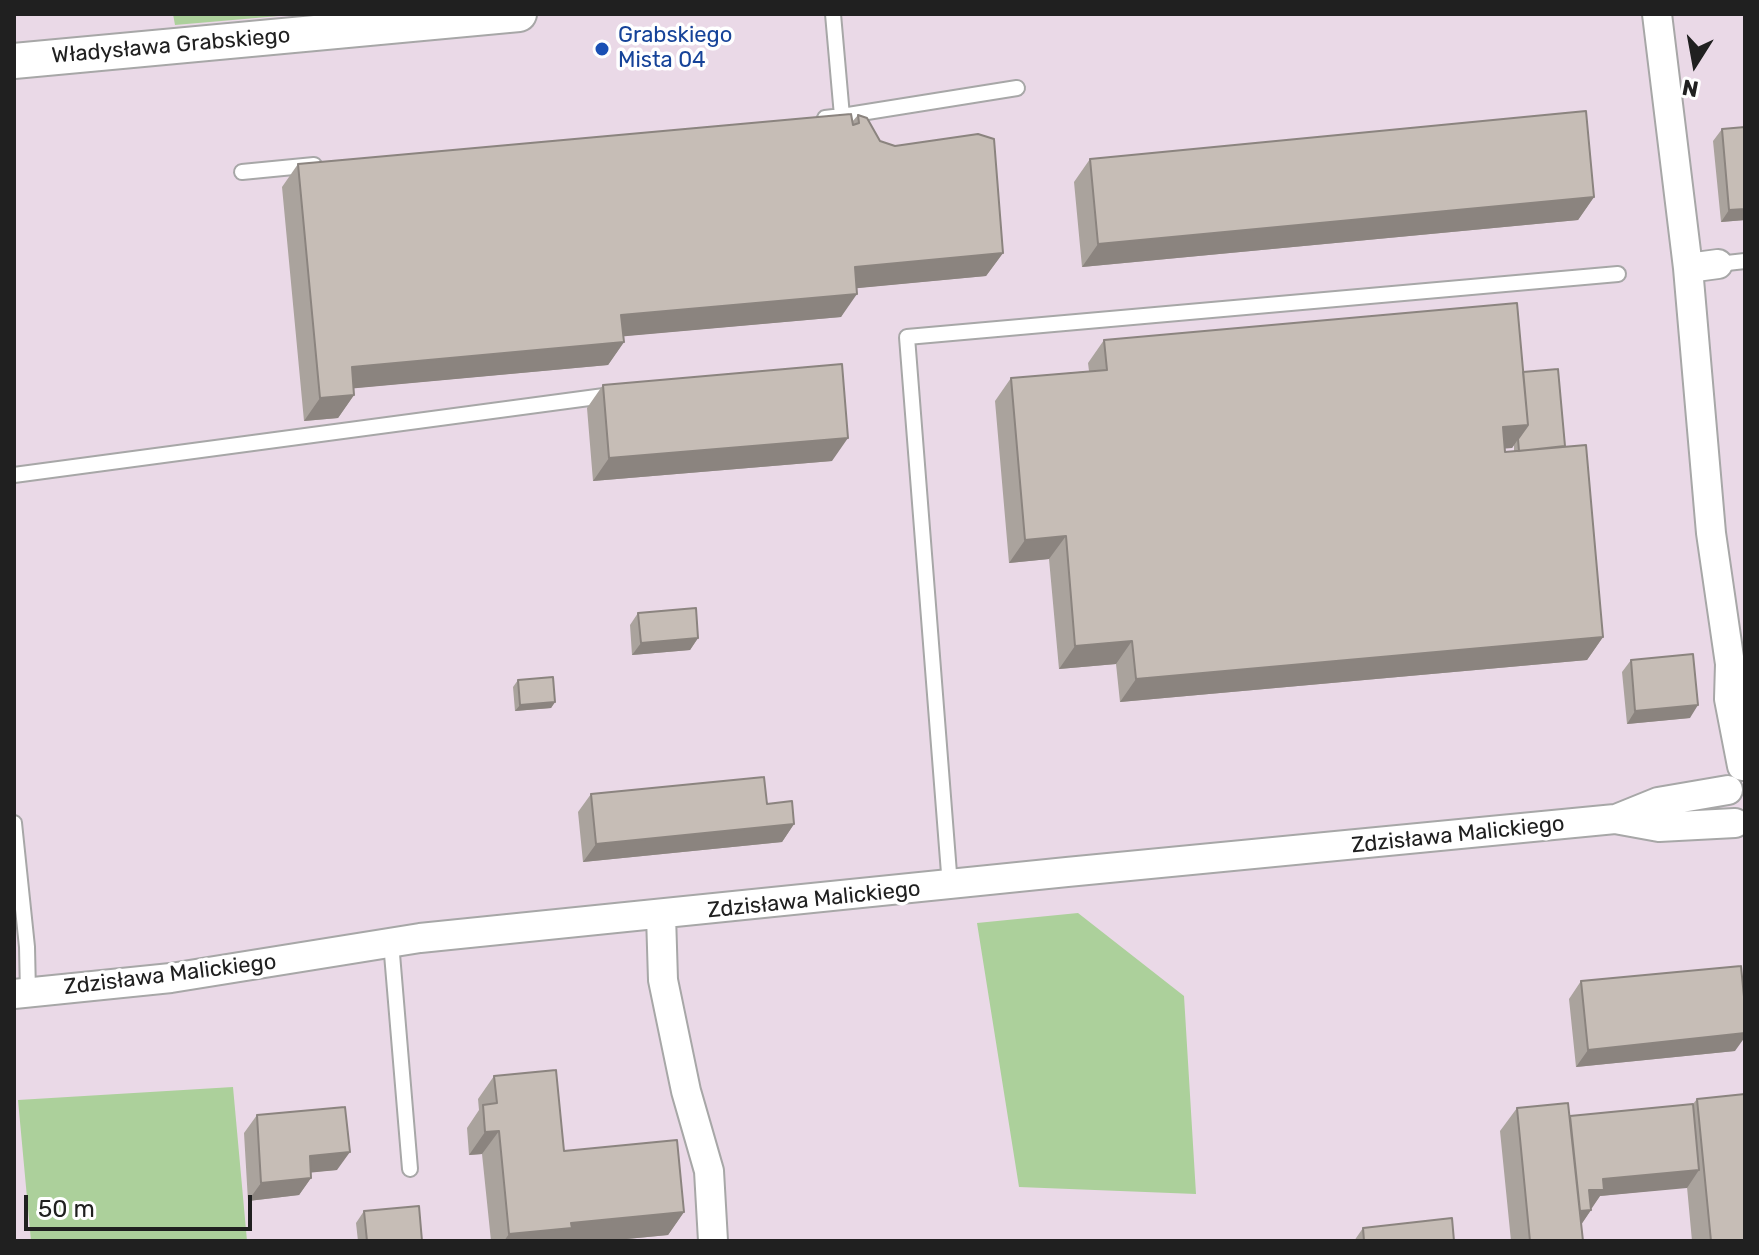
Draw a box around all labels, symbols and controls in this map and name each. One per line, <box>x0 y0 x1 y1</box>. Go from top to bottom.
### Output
street label: Władysława Grabskiego <box>51 22 291 70</box>
place label: Grabskiego Mista 04 <box>618 23 732 74</box>
north arrow <box>1655 24 1735 104</box>
marker: Grabskiego Mista 04 <box>593 40 611 58</box>
text: N <box>1680 73 1701 103</box>
street label: Zdzisława Malickiego <box>1350 811 1566 859</box>
street label: Zdzisława Malickiego <box>706 876 922 924</box>
street label: Zdzisława Malickiego <box>62 949 278 1001</box>
scale bar <box>28 1179 256 1229</box>
text: 50 m <box>38 1195 95 1223</box>

